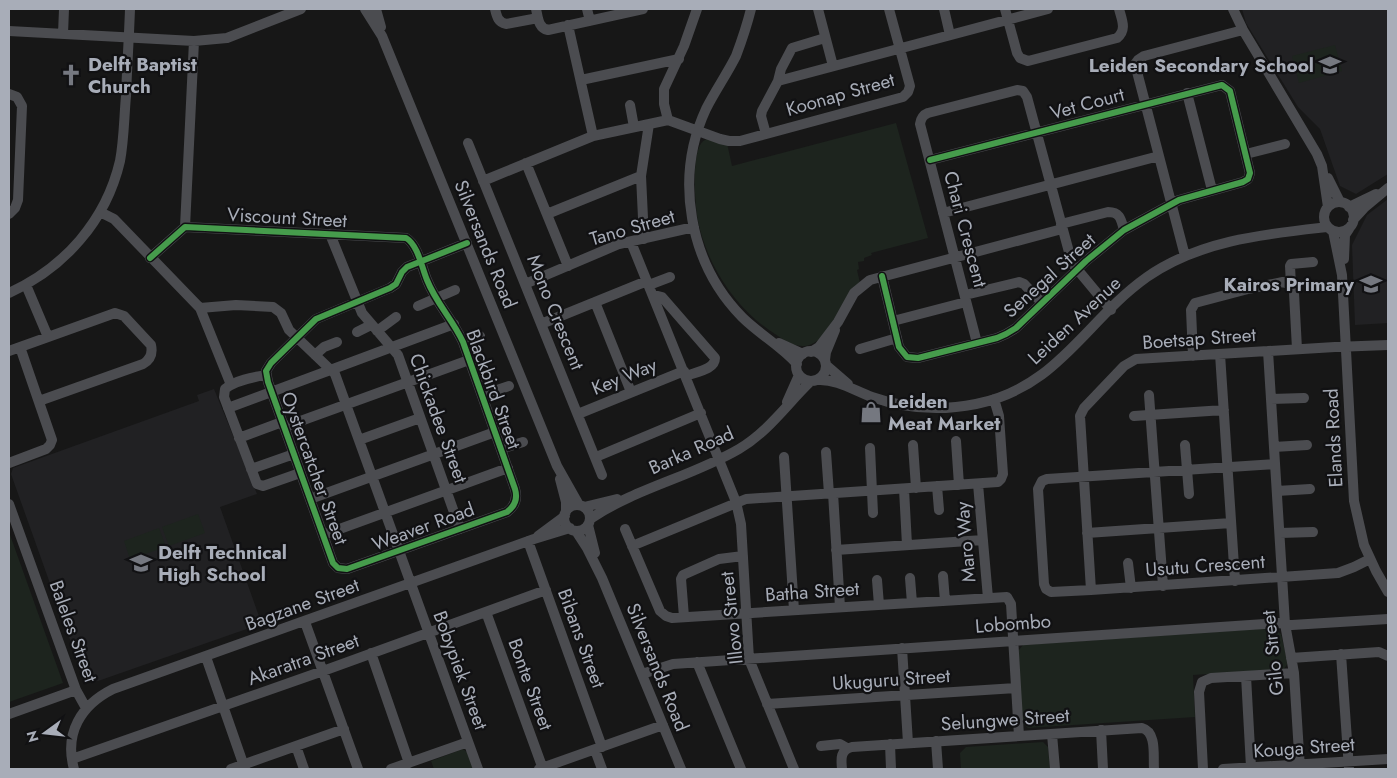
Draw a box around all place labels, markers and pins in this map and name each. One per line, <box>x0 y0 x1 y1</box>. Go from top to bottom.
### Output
place label: Delft Baptist Church <box>88 51 197 100</box>
place label: Leiden Secondary School <box>1089 52 1314 79</box>
school or university icon: Leiden Secondary School <box>1317 52 1343 78</box>
church icon: Delft Baptist Church <box>58 62 84 88</box>
place label: Kairos Primary <box>1224 271 1355 298</box>
school or university icon: Kairos Primary <box>1358 271 1384 297</box>
place label: Leiden Meat Market <box>888 388 1000 437</box>
shop icon: Leiden Meat Market <box>858 399 884 425</box>
place label: Delft Technical High School <box>158 539 287 588</box>
school or university icon: Delft Technical High School <box>128 550 154 576</box>

